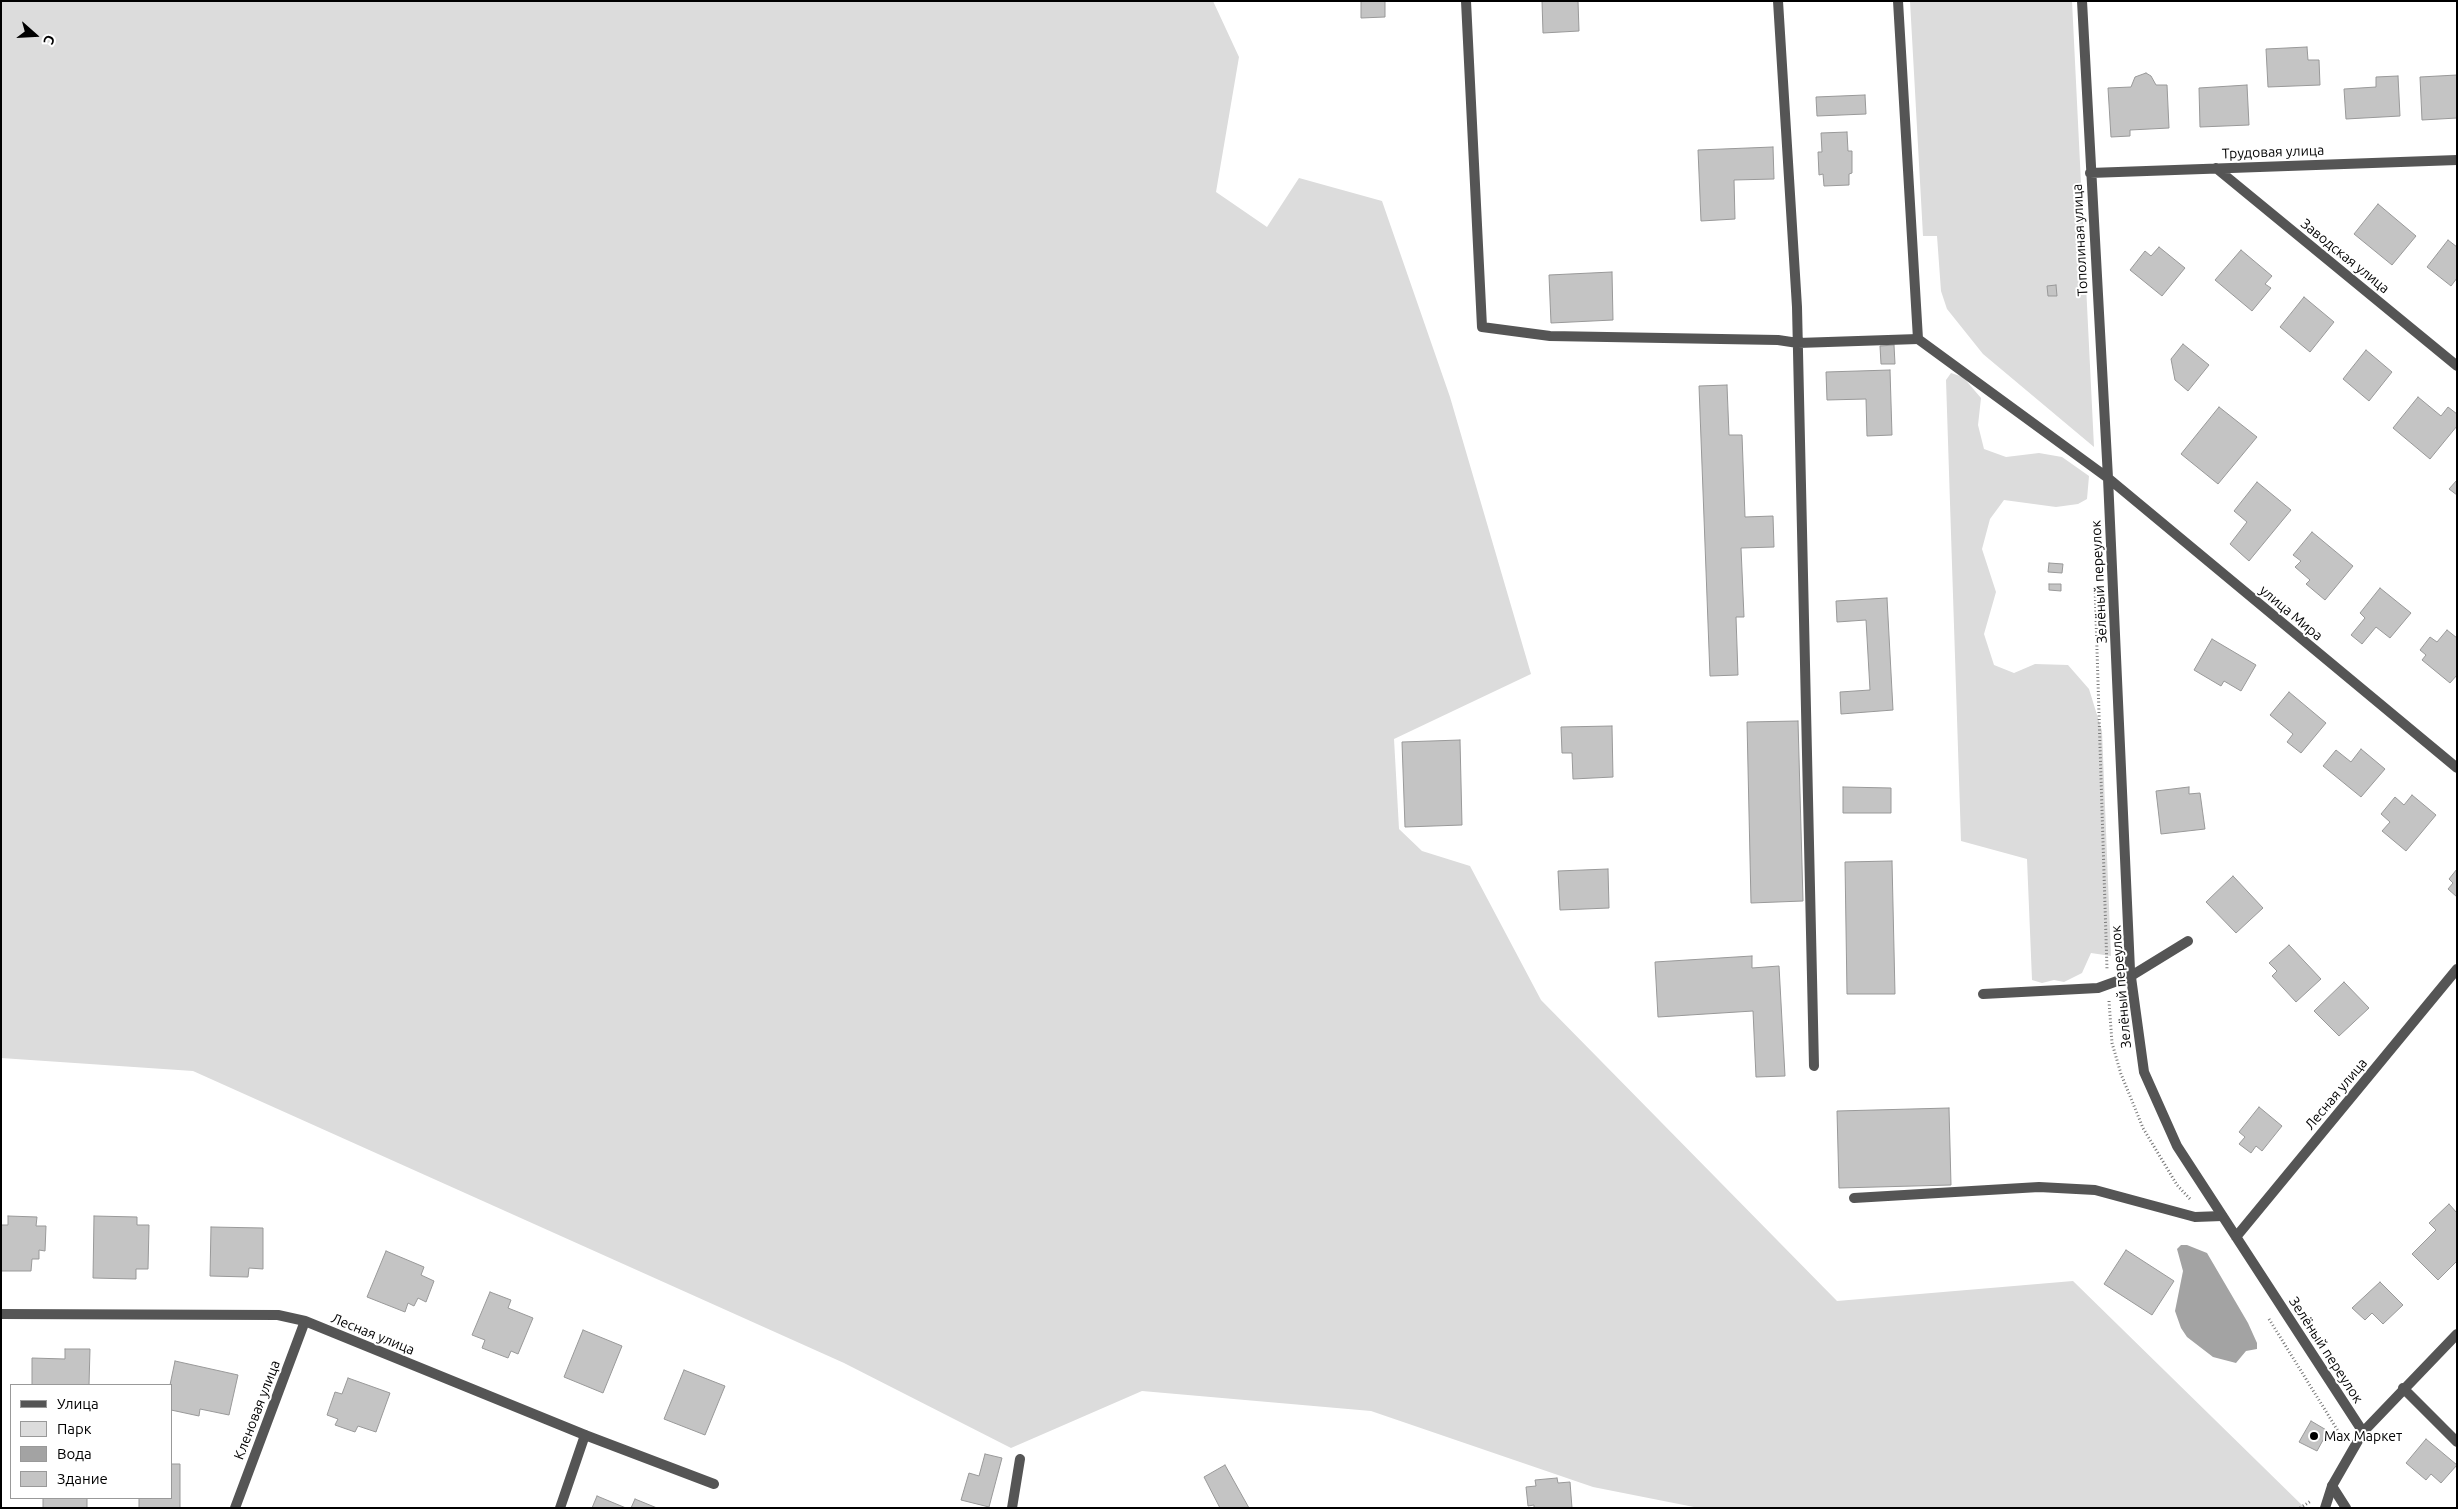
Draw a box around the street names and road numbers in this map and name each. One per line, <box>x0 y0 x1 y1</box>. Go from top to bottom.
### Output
street label: Трудовая улица <box>2221 142 2325 162</box>
street label: Тополиная улица <box>2069 183 2091 297</box>
street label: Заводская улица <box>2297 215 2393 297</box>
street label: Зелёный переулок <box>2087 520 2111 644</box>
street label: улица Мира <box>2256 582 2326 644</box>
street label: Зелёный переулок <box>2107 925 2135 1049</box>
street label: Лесная улица <box>2301 1055 2371 1133</box>
street label: Зелёный переулок <box>2285 1294 2367 1406</box>
street label: Лесная улица <box>329 1310 417 1358</box>
street label: Кленовая улица <box>230 1358 284 1462</box>

